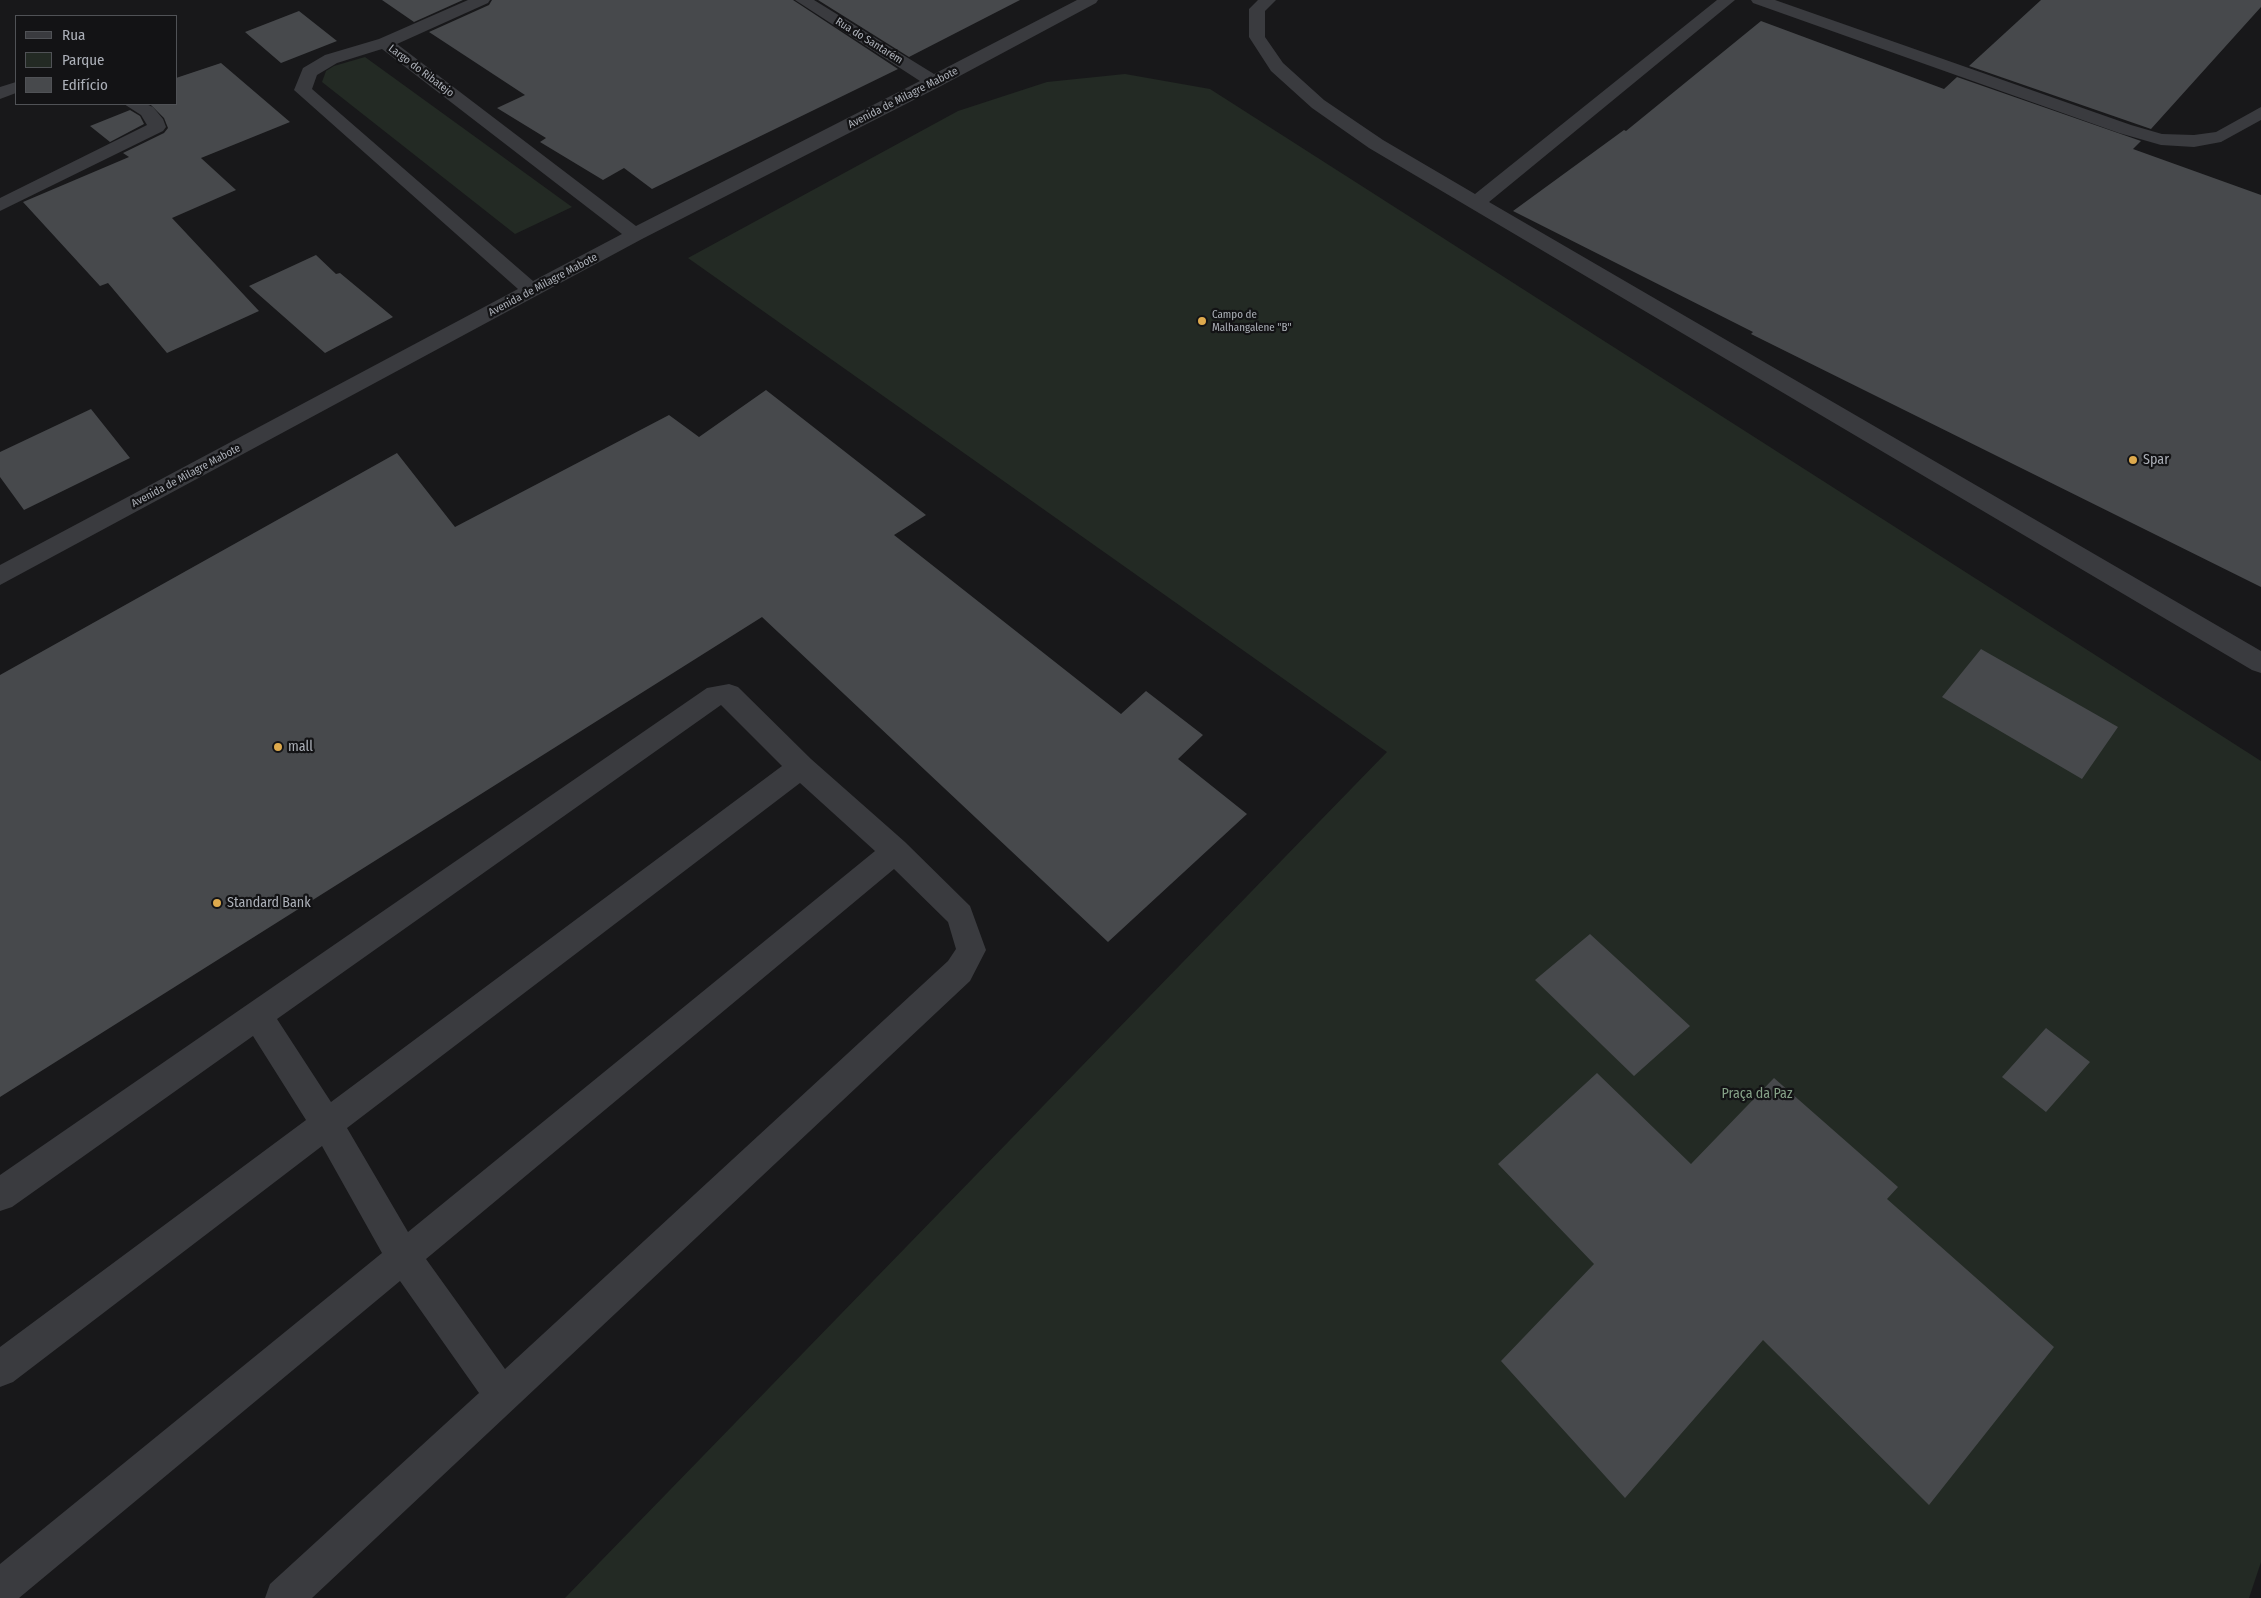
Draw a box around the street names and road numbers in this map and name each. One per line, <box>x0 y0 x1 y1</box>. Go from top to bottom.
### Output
street label: Rua do Santarém <box>833 15 905 67</box>
street label: Largo do Ribatejo <box>386 42 456 100</box>
street label: Avenida de Milagre Mabote <box>846 65 960 131</box>
street label: Avenida de Milagre Mabote <box>486 251 600 319</box>
street label: Avenida de Milagre Mabote <box>129 442 243 510</box>

